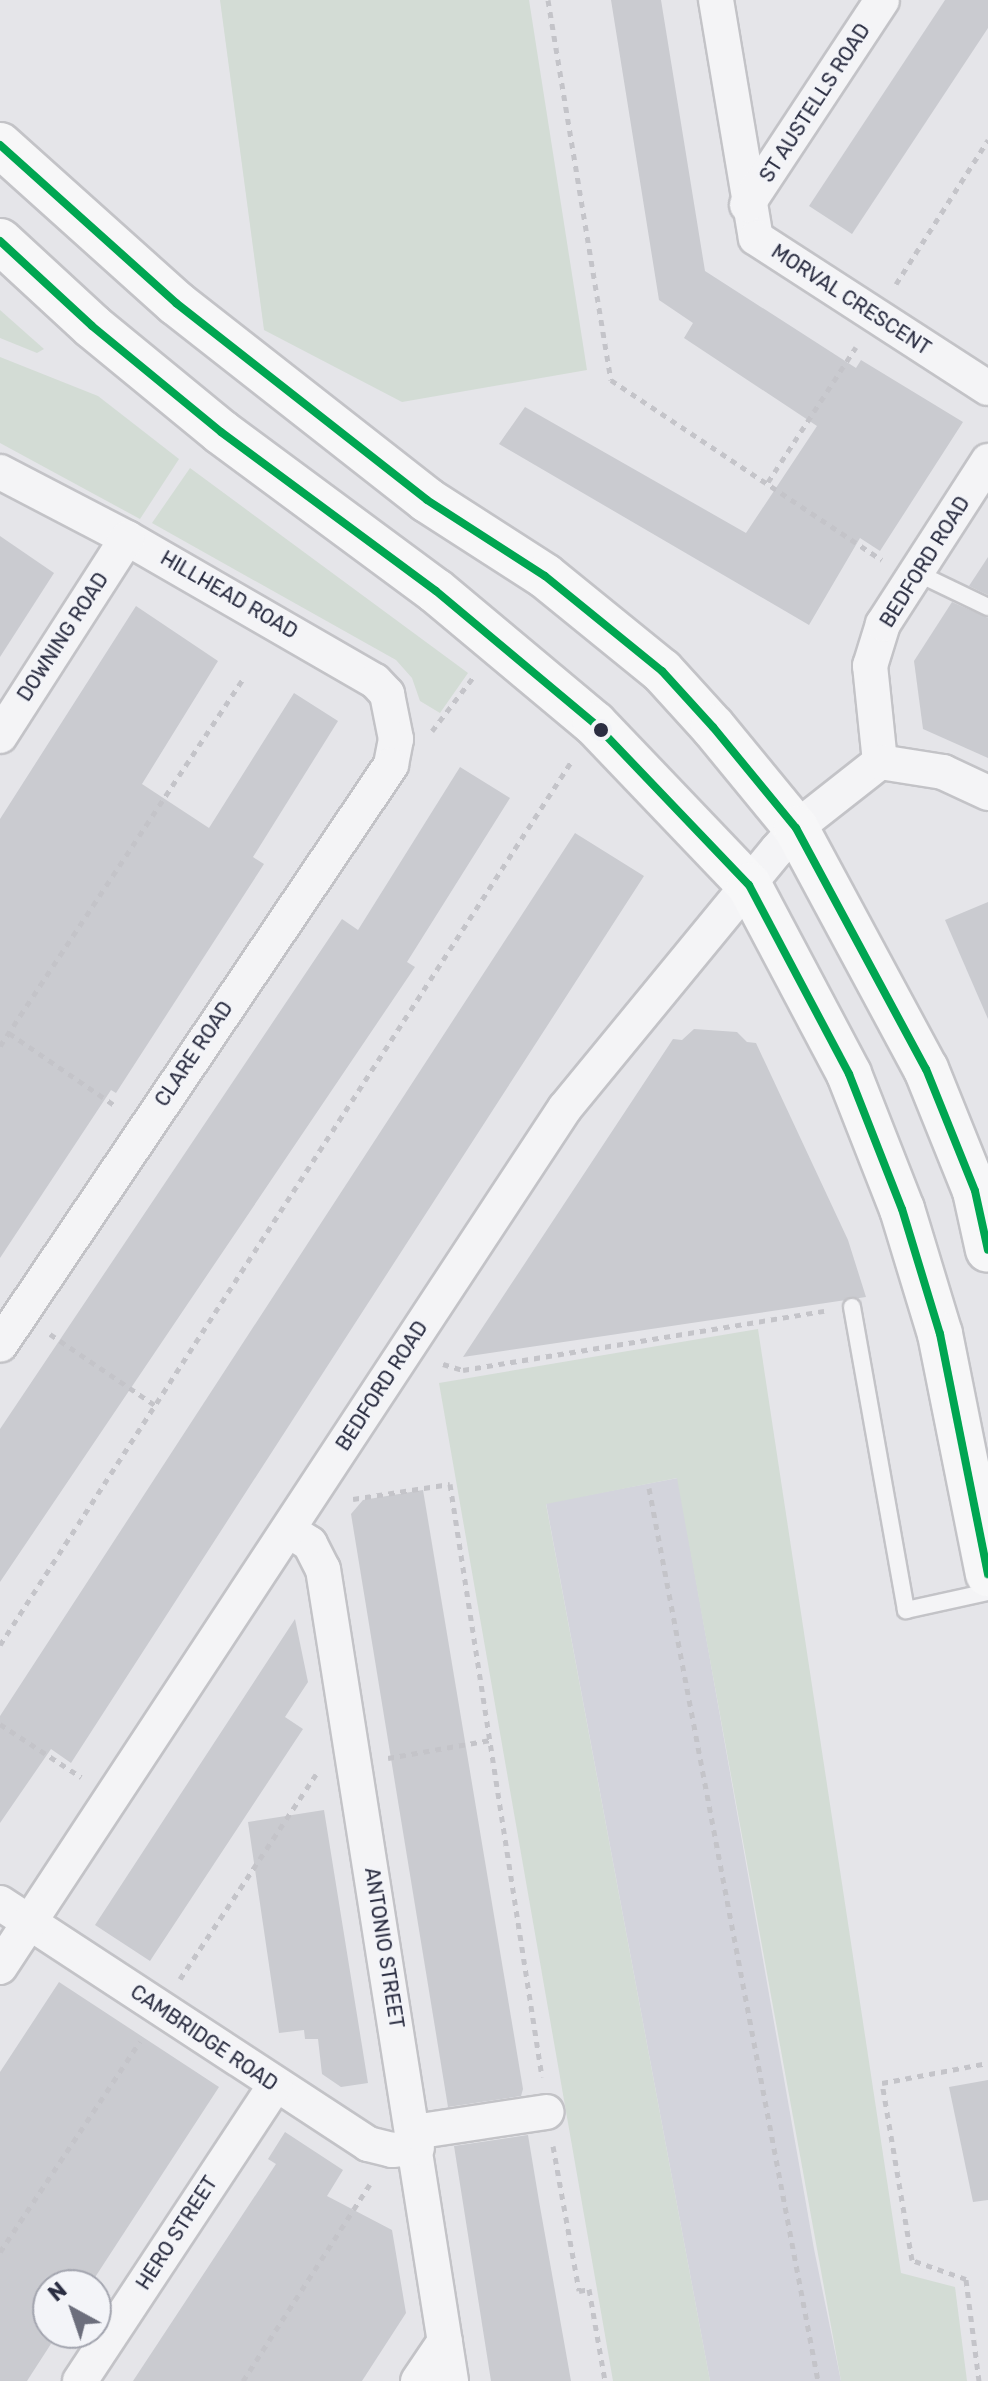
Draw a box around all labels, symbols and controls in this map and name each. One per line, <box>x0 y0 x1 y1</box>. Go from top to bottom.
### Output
street label: ST AUSTELLS ROAD <box>754 19 876 187</box>
street label: MORVAL CRESCENT <box>767 239 935 361</box>
street label: BEDFORD ROAD <box>875 492 975 632</box>
street label: HILLHEAD ROAD <box>156 546 302 644</box>
street label: DOWNING ROAD <box>12 568 114 706</box>
unlabelled marker <box>593 722 609 738</box>
street label: CLARE ROAD <box>150 997 238 1111</box>
street label: BEDFORD ROAD <box>331 1317 433 1455</box>
street label: ANTONIO STREET <box>359 1866 409 2030</box>
street label: CAMBRIDGE ROAD <box>126 1980 282 2096</box>
street label: HERO STREET <box>131 2172 223 2294</box>
north arrow <box>32 2269 112 2349</box>
text: N <box>43 2276 72 2307</box>

